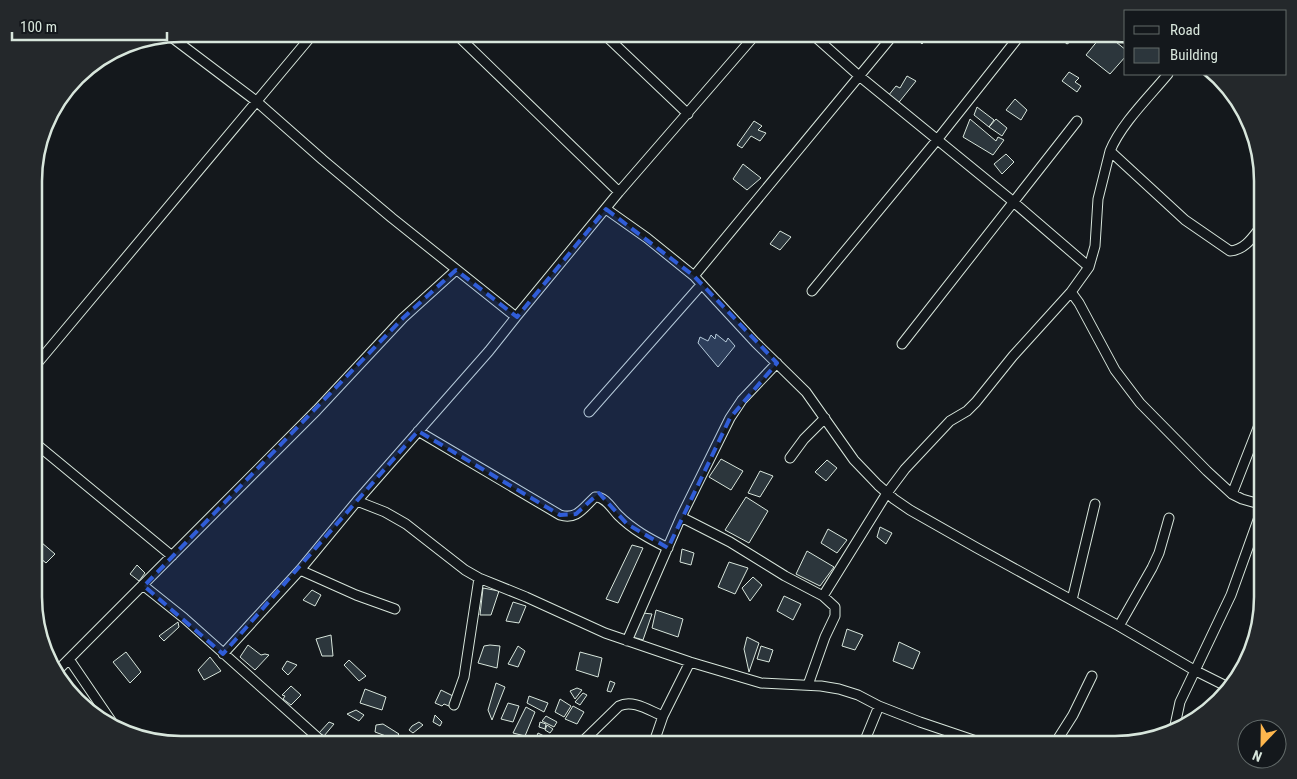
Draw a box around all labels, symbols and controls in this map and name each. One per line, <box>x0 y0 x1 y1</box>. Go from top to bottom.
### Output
scale bar <box>12 10 168 42</box>
legend <box>1124 10 1287 75</box>
text: 100 m <box>20 18 57 36</box>
text: Road <box>1170 21 1200 39</box>
text: Building <box>1170 46 1218 64</box>
north arrow <box>1237 719 1287 769</box>
text: N <box>1250 747 1264 765</box>

